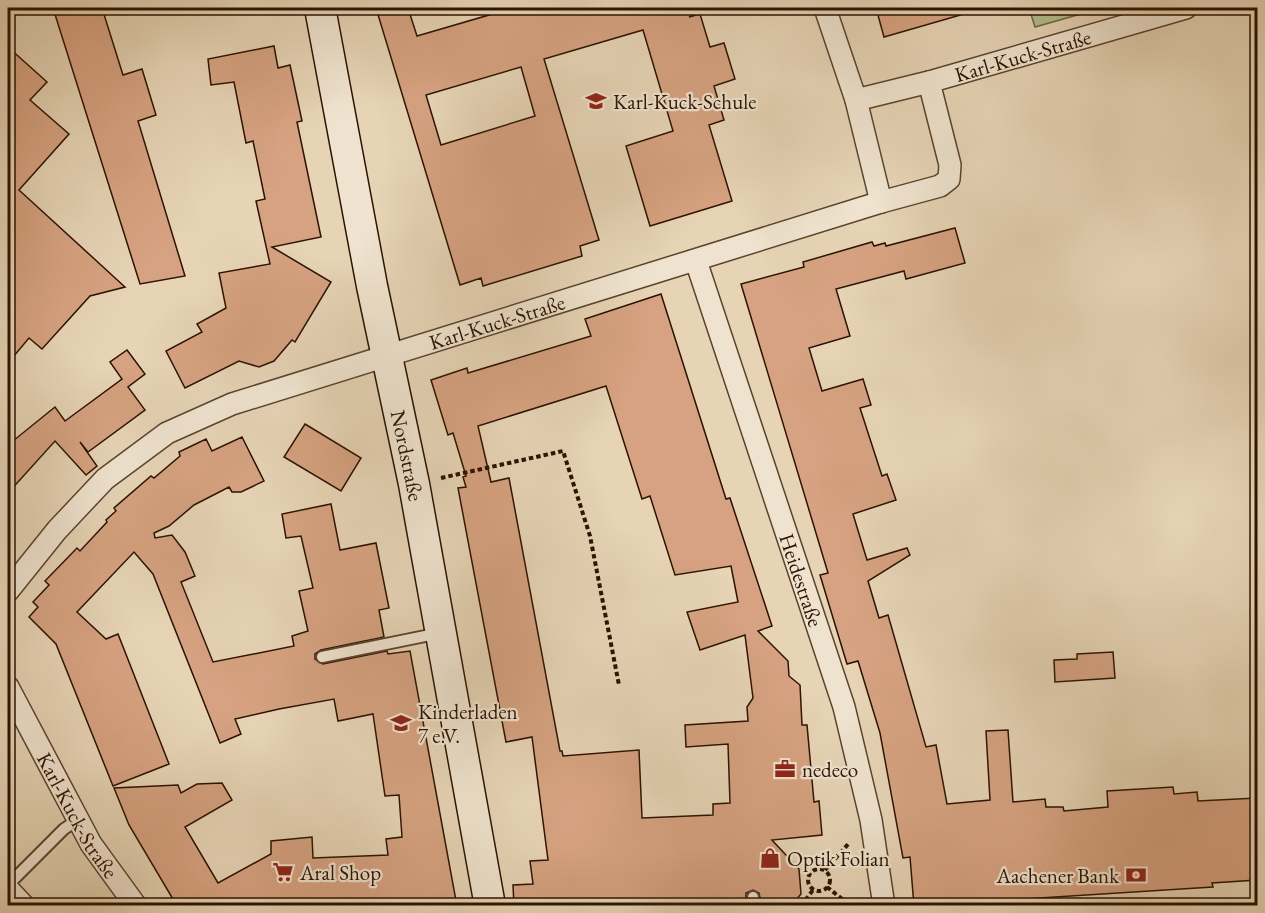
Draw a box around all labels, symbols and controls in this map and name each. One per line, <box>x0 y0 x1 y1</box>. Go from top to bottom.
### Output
street label: Karl-Kuck-Straße <box>951 23 1094 87</box>
place label: Karl-Kuck-Schule <box>613 88 756 115</box>
school or university icon: Karl-Kuck-Schule <box>584 89 608 113</box>
street label: Karl-Kuck-Straße <box>426 288 568 355</box>
street label: Nordstraße <box>385 407 430 503</box>
street label: Heidestraße <box>774 530 830 630</box>
place label: Kinderladen 7 e.V. <box>418 698 518 749</box>
school or university icon: Kinderladen 7 e.V. <box>389 711 413 735</box>
street label: Karl-Kuck-Straße <box>31 748 125 883</box>
place label: nedeco <box>802 756 858 783</box>
office icon: nedeco <box>773 757 797 781</box>
place label: Optik Folian <box>787 845 890 872</box>
shop icon: Optik Folian <box>758 846 782 870</box>
place label: Aral Shop <box>299 859 381 886</box>
supermarket icon: Aral Shop <box>271 860 295 884</box>
place label: Aachener Bank <box>995 862 1120 889</box>
bank icon: Aachener Bank <box>1124 863 1148 887</box>

